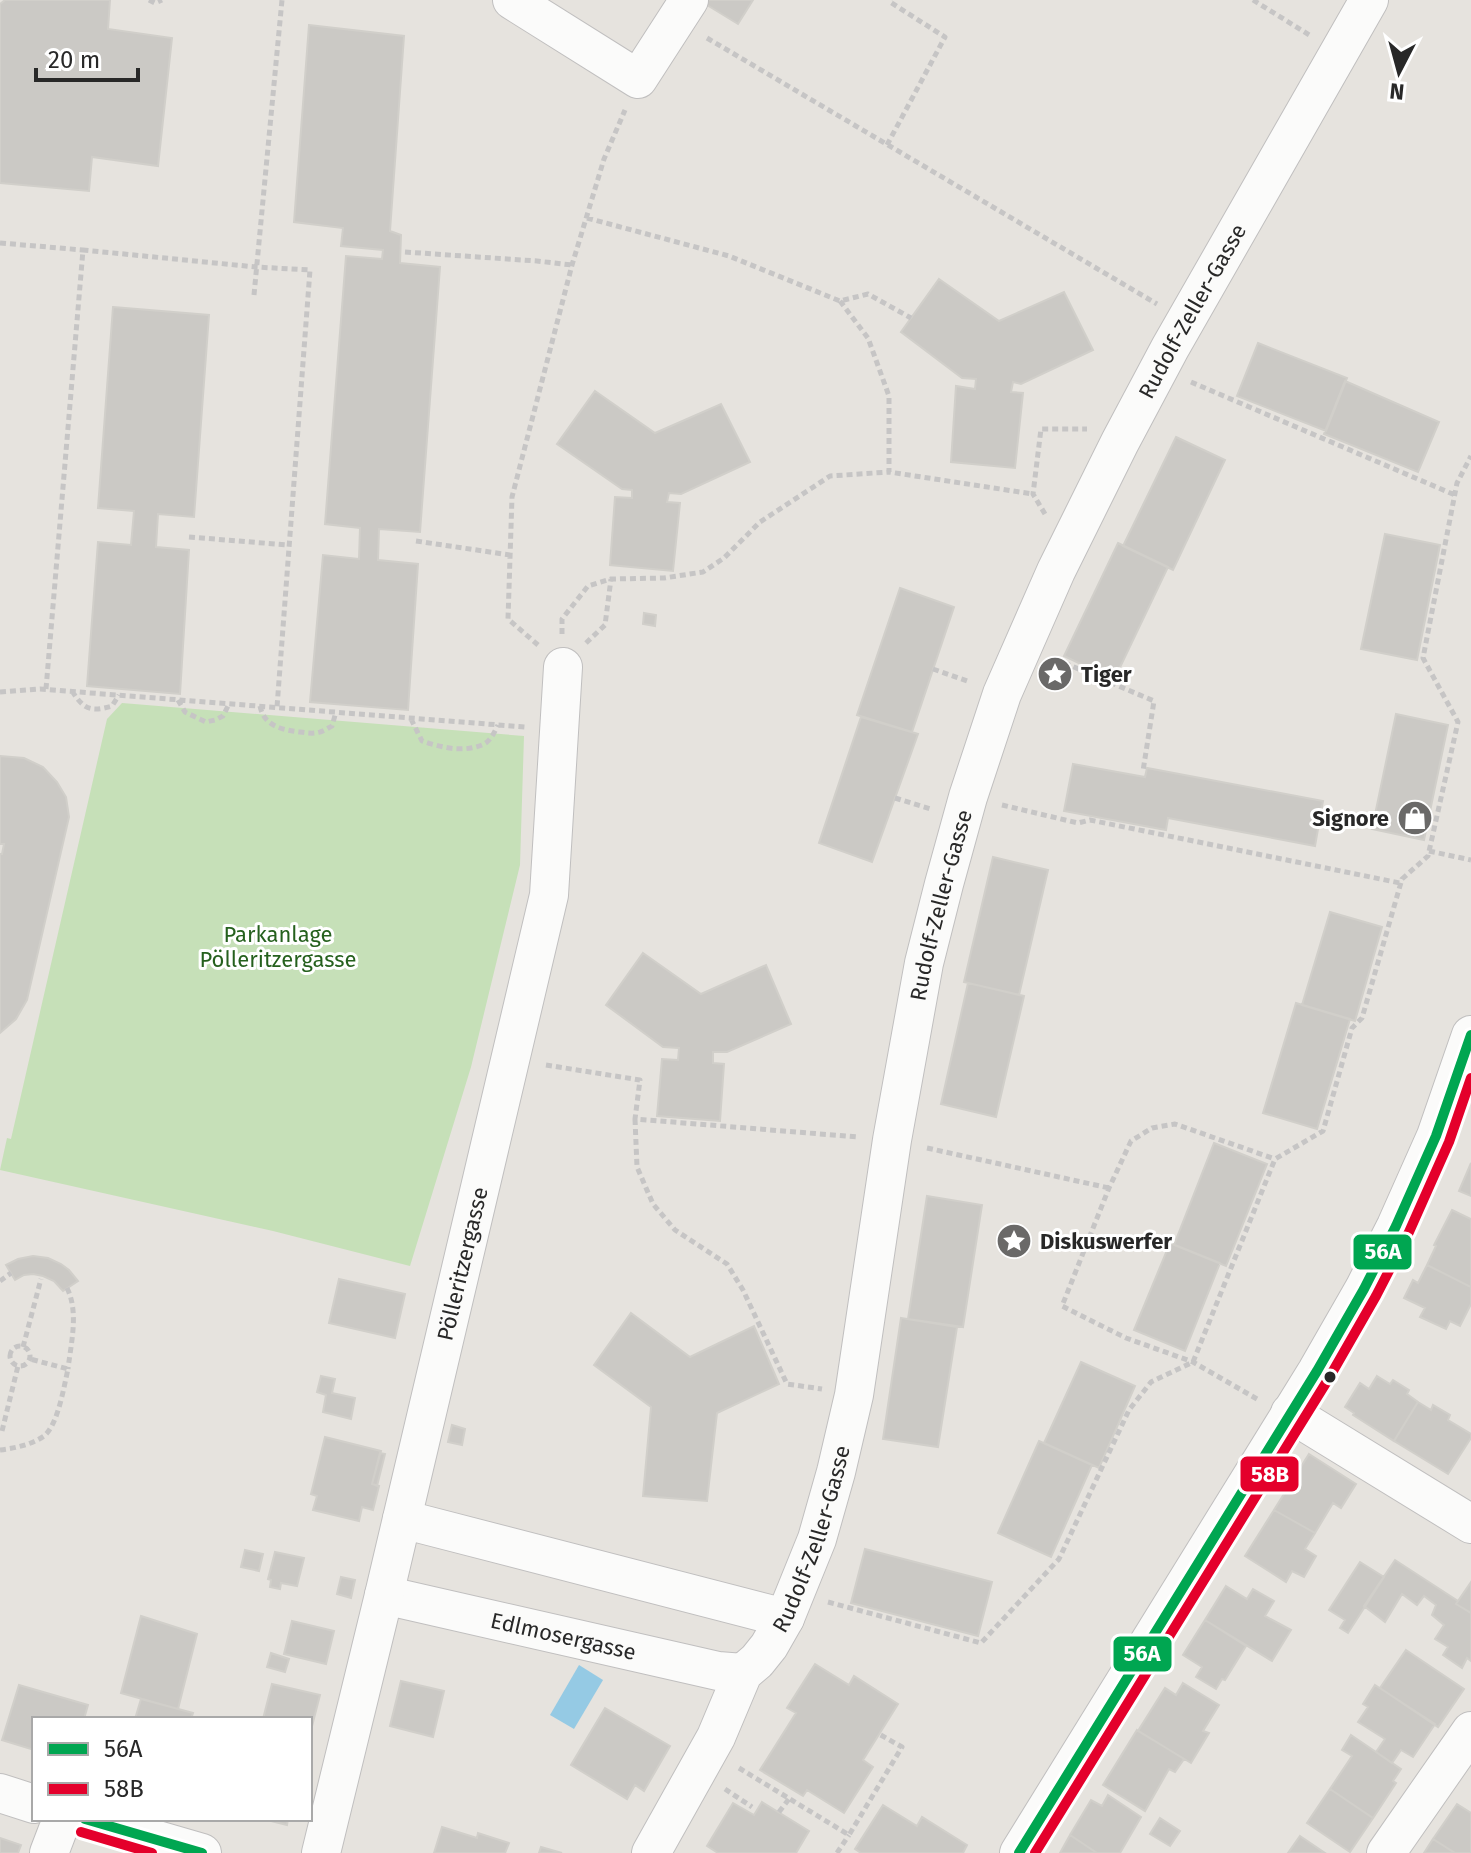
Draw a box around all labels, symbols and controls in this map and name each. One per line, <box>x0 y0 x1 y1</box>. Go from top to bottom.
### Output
scale bar <box>36 32 138 82</box>
north arrow <box>1359 32 1439 112</box>
text: 20 m <box>48 46 100 74</box>
text: N <box>1388 77 1406 106</box>
street label: Rudolf-Zeller-Gasse <box>1133 219 1252 403</box>
place icon: Tiger <box>1036 655 1074 693</box>
place label: Tiger <box>1081 661 1132 688</box>
shop icon: Signore <box>1396 799 1434 837</box>
place label: Signore <box>1312 805 1389 832</box>
street label: Rudolf-Zeller-Gasse <box>904 807 978 1003</box>
park label: Parkanlage Pölleritzergasse <box>199 921 357 973</box>
street label: Pölleritzergasse <box>431 1184 494 1343</box>
place icon: Diskuswerfer <box>995 1222 1033 1260</box>
place label: Diskuswerfer <box>1040 1228 1172 1255</box>
line badge: 56A <box>1352 1233 1413 1271</box>
text: 56A <box>1364 1238 1403 1265</box>
unlabelled marker <box>1322 1369 1338 1385</box>
street label: Rudolf-Zeller-Gasse <box>767 1443 856 1637</box>
line badge: 58B <box>1239 1455 1300 1493</box>
text: 58B <box>1251 1461 1289 1488</box>
street label: Edlmosergasse <box>488 1607 639 1666</box>
line badge: 56A <box>1112 1635 1173 1673</box>
text: 56A <box>1123 1640 1162 1667</box>
legend <box>32 1717 312 1821</box>
text: 56A <box>104 1735 143 1763</box>
text: 58B <box>104 1775 144 1803</box>

